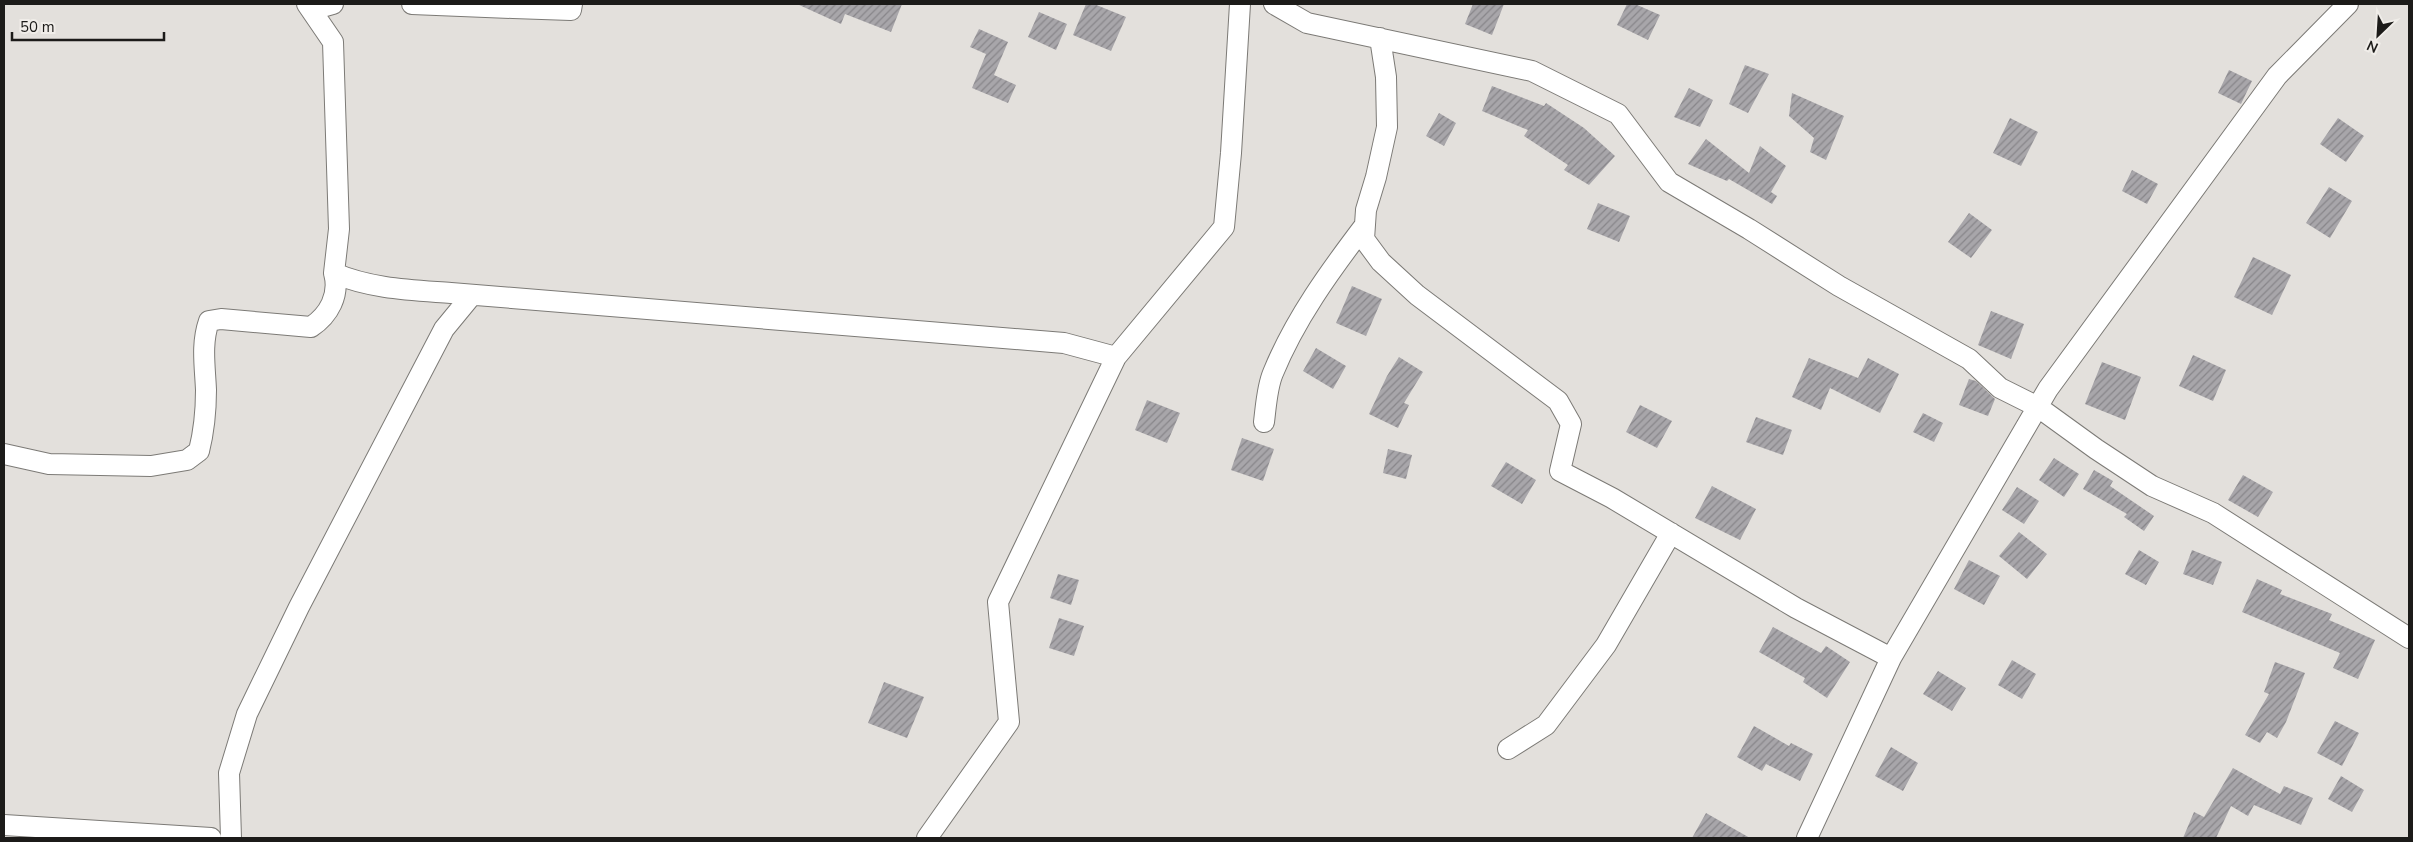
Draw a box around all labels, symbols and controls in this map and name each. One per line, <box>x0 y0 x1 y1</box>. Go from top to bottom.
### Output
scale bar <box>12 10 165 42</box>
north arrow <box>2353 10 2403 60</box>
text: 50 m <box>20 17 55 37</box>
text: N <box>2364 36 2381 57</box>

